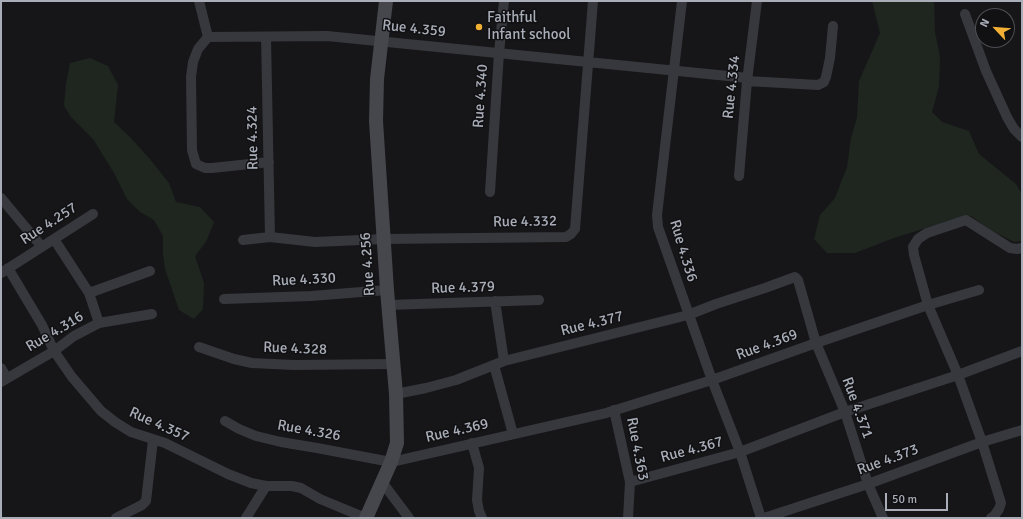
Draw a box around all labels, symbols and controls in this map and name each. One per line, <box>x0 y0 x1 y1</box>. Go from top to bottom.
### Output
north arrow <box>975 8 1015 48</box>
place label: Faithful Infant school <box>487 9 571 44</box>
street label: Rue 4.359 <box>381 17 447 41</box>
text: N <box>977 17 992 29</box>
marker: Faithful Infant school <box>474 22 484 32</box>
street label: Rue 4.334 <box>720 54 744 120</box>
street label: Rue 4.340 <box>470 63 492 129</box>
street label: Rue 4.324 <box>243 106 263 170</box>
street label: Rue 4.257 <box>17 199 81 249</box>
street label: Rue 4.332 <box>493 212 557 232</box>
street label: Rue 4.336 <box>665 218 701 284</box>
street label: Rue 4.256 <box>357 231 379 297</box>
street label: Rue 4.330 <box>272 269 336 291</box>
street label: Rue 4.379 <box>431 278 495 298</box>
street label: Rue 4.316 <box>23 308 87 356</box>
street label: Rue 4.377 <box>559 308 625 340</box>
street label: Rue 4.369 <box>734 326 800 364</box>
street label: Rue 4.328 <box>263 339 327 359</box>
street label: Rue 4.371 <box>838 375 876 441</box>
street label: Rue 4.357 <box>126 404 192 446</box>
street label: Rue 4.369 <box>424 415 490 447</box>
street label: Rue 4.363 <box>622 416 652 482</box>
street label: Rue 4.326 <box>276 417 342 445</box>
street label: Rue 4.367 <box>659 433 725 467</box>
street label: Rue 4.373 <box>855 441 921 479</box>
scale bar <box>887 485 950 511</box>
text: 50 m <box>892 492 917 507</box>

